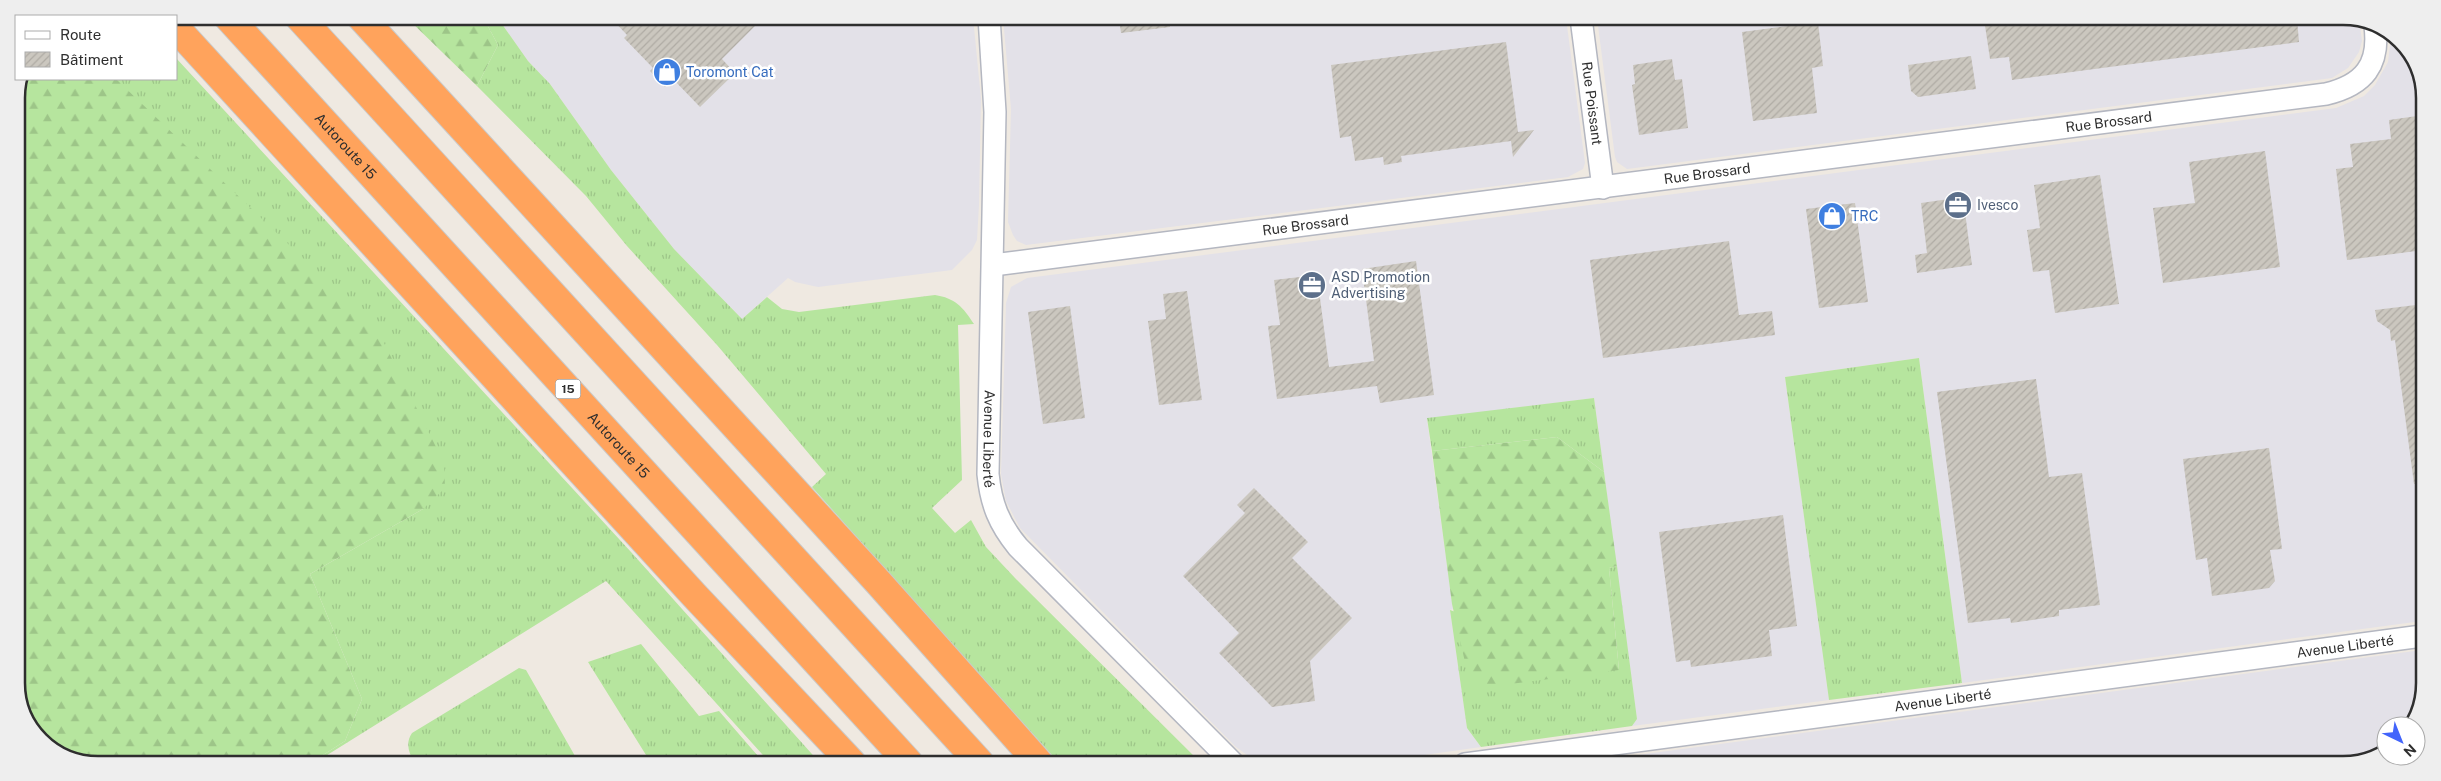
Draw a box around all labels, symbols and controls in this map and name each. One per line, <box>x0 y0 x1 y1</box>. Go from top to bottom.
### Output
legend <box>15 15 178 80</box>
text: Route <box>60 26 101 43</box>
text: Bâtiment <box>60 51 123 68</box>
shop icon: Toromont Cat <box>652 57 682 87</box>
street label: Rue Poissant <box>1579 61 1605 146</box>
place label: Toromont Cat <box>686 64 774 80</box>
street label: Rue Brossard <box>2065 108 2153 135</box>
street label: Autoroute 15 <box>312 110 380 182</box>
street label: Rue Brossard <box>1663 160 1751 187</box>
office icon: Ivesco <box>1943 190 1973 220</box>
place label: Ivesco <box>1977 197 2018 213</box>
shop icon: TRC <box>1817 201 1847 231</box>
place label: TRC <box>1851 208 1878 224</box>
street label: Rue Brossard <box>1261 211 1350 238</box>
place label: ASD Promotion Advertising <box>1331 269 1430 301</box>
office icon: ASD Promotion Advertising <box>1297 270 1327 300</box>
road number: 15 <box>556 379 580 398</box>
street label: Avenue Liberté <box>980 390 998 489</box>
street label: Autoroute 15 <box>585 409 653 481</box>
street label: Avenue Liberté <box>2296 632 2395 661</box>
street label: Avenue Liberté <box>1893 686 1992 715</box>
north arrow <box>2376 716 2426 766</box>
text: N <box>2400 741 2419 760</box>

